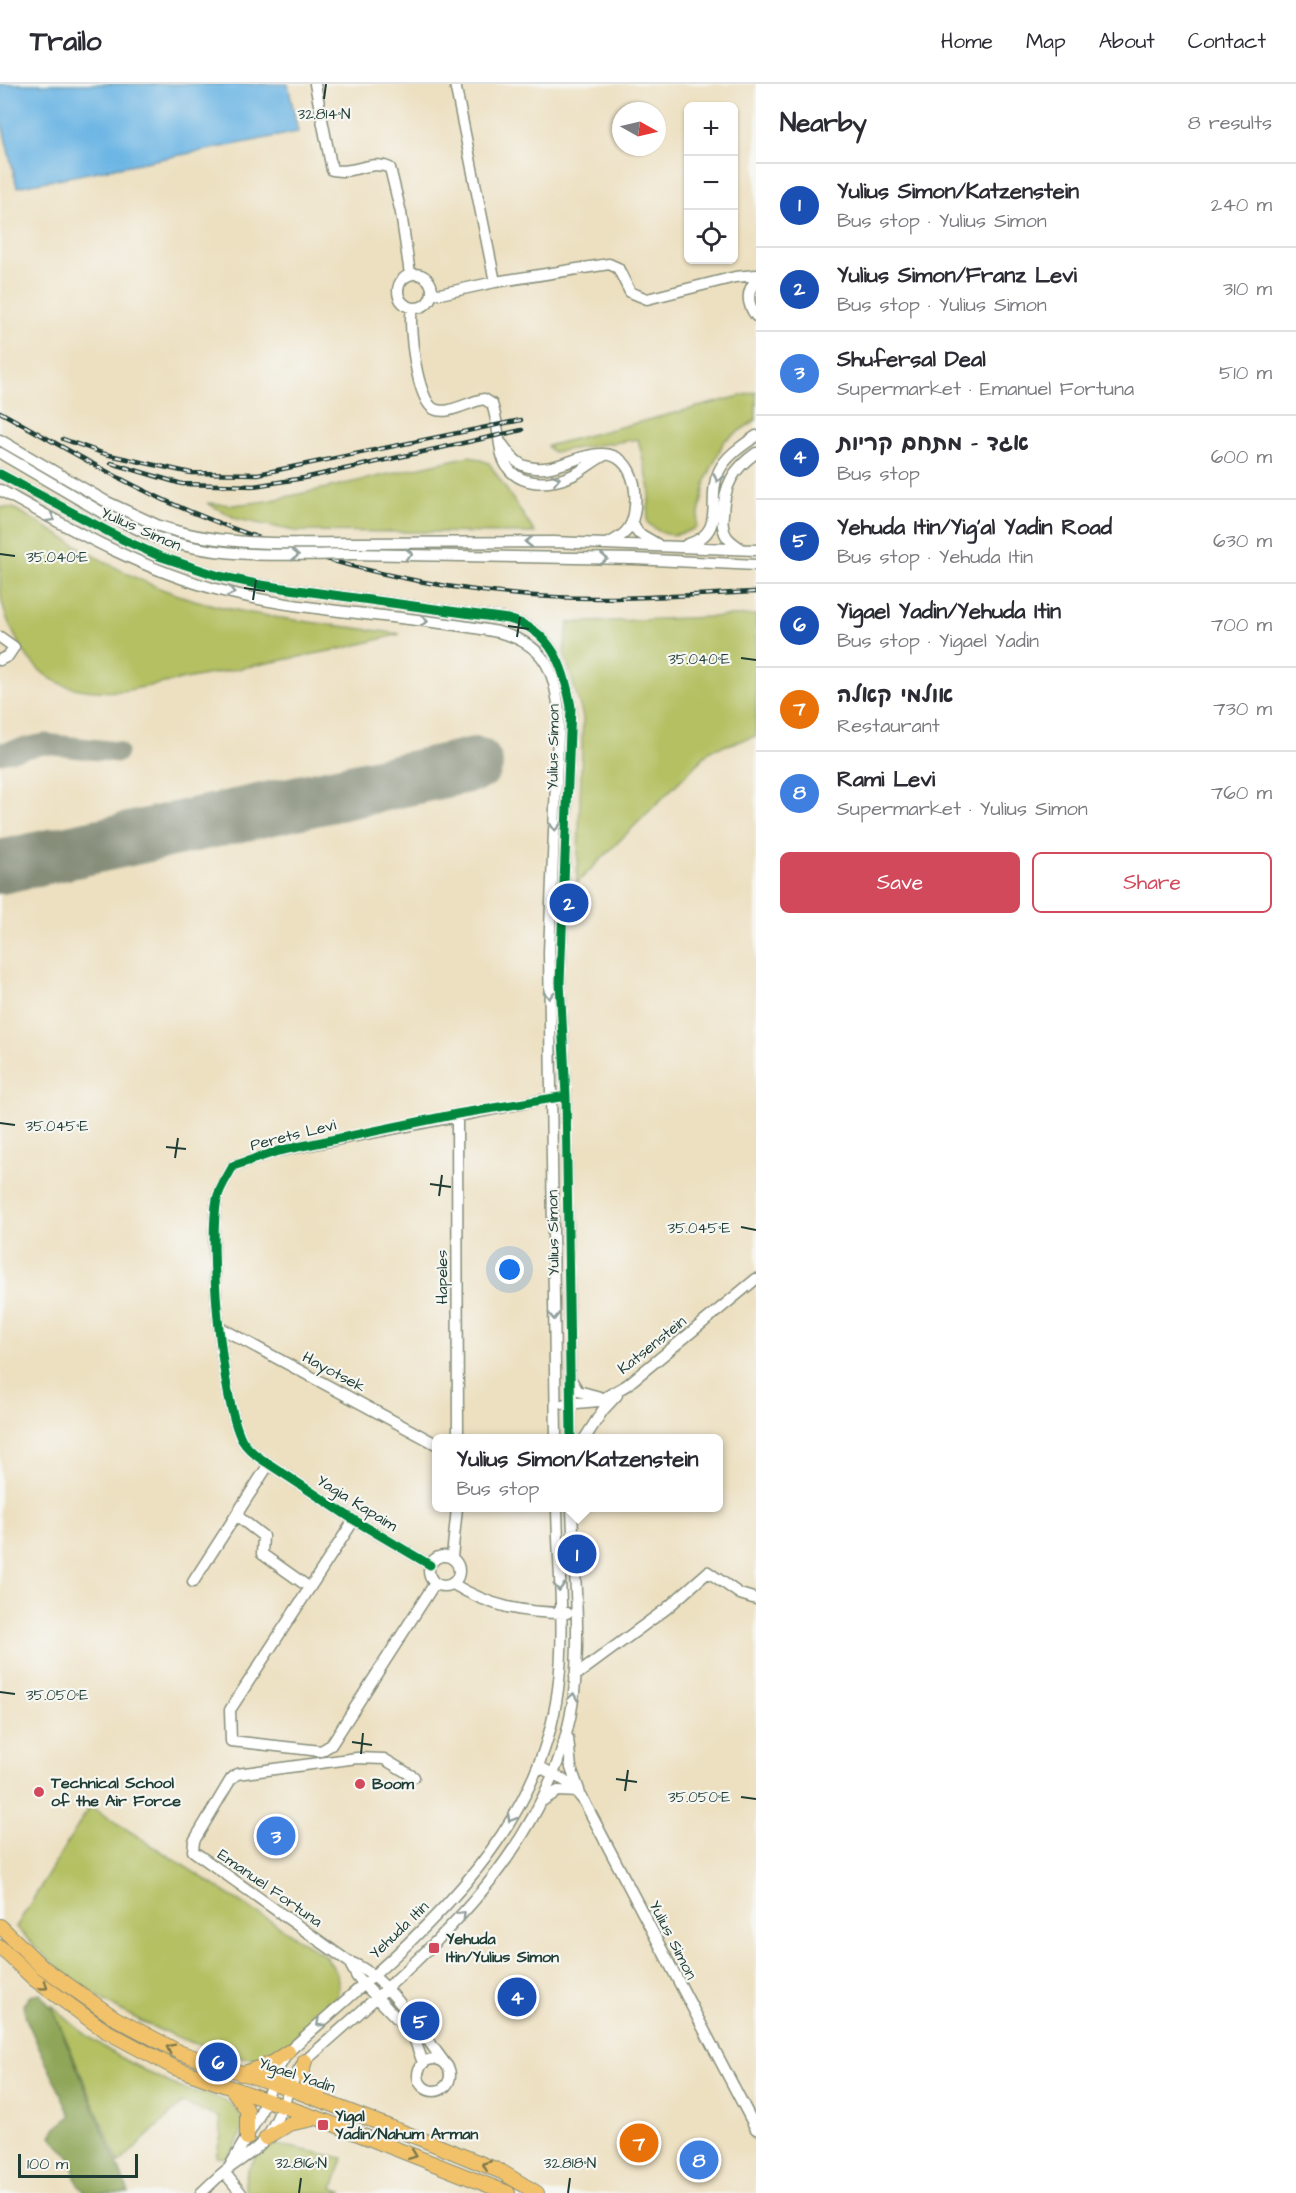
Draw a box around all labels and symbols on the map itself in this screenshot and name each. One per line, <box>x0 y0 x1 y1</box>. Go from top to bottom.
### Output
north arrow <box>612 102 666 156</box>
text: 32.814°N <box>298 104 350 125</box>
one-way arrow <box>713 472 725 482</box>
one-way arrow <box>551 473 561 486</box>
street label: Yulius Simon <box>97 501 185 557</box>
one-way arrow <box>45 511 56 523</box>
one-way arrow <box>525 536 534 548</box>
text: 35.040°E <box>26 547 88 568</box>
one-way arrow <box>291 548 300 561</box>
one-way arrow <box>405 548 414 560</box>
one-way arrow <box>600 552 609 565</box>
one-way arrow <box>226 585 236 598</box>
one-way arrow <box>419 614 428 627</box>
text: 35.040°E <box>668 649 730 670</box>
street label: Yulius Simon <box>541 704 565 790</box>
one-way arrow <box>548 822 561 831</box>
pin: 2 <box>550 880 588 926</box>
one-way arrow <box>543 990 555 999</box>
street label: Perets Levi <box>248 1114 339 1156</box>
text: 35.045°E <box>26 1116 89 1137</box>
street label: Yulius Simon <box>541 1190 565 1276</box>
text: 35.045°E <box>668 1218 731 1239</box>
street label: Hapeles <box>431 1250 453 1304</box>
your location <box>495 1255 524 1284</box>
street label: Katsenstein <box>613 1310 691 1380</box>
one-way arrow <box>548 1311 560 1320</box>
street label: Hayotsek <box>298 1346 370 1399</box>
street label: Yagia Kapaim <box>312 1469 402 1538</box>
pin: 1 <box>558 1532 596 1576</box>
one-way arrow <box>553 1582 566 1591</box>
text: 35.050°E <box>26 1685 88 1706</box>
one-way arrow <box>567 1692 579 1701</box>
place label: Technical School of the Air Force <box>50 1772 181 1812</box>
place label: Boom <box>372 1773 414 1795</box>
marker: Boom <box>353 1777 367 1791</box>
marker: Technical School of the Air Force <box>32 1785 46 1799</box>
text: 35.050°E <box>668 1787 730 1808</box>
one-way arrow <box>507 1812 518 1822</box>
pin: 3 <box>256 1814 296 1858</box>
street label: Emanuel Fortuna <box>213 1844 327 1932</box>
street label: Yehuda Itin <box>364 1896 434 1964</box>
street label: Yulius Simon <box>644 1897 702 1983</box>
one-way arrow <box>454 1911 465 1922</box>
place label: Yehuda Itin/Yulius Simon <box>446 1928 559 1968</box>
marker: Yehuda Itin/Yulius Simon <box>427 1941 441 1955</box>
pin: 4 <box>498 1974 536 2020</box>
one-way arrow <box>37 1979 48 1990</box>
pin: 5 <box>400 1998 440 2044</box>
one-way arrow <box>317 2015 328 2026</box>
pin: 6 <box>198 2040 238 2084</box>
one-way arrow <box>166 2044 176 2055</box>
street label: Yigael Yadin <box>255 2052 339 2099</box>
place label: Yigal Yadin/Nahum Arman <box>335 2105 478 2145</box>
marker: Yigal Yadin/Nahum Arman <box>316 2118 330 2132</box>
pin: 7 <box>620 2120 658 2166</box>
pin: 8 <box>680 2138 718 2182</box>
one-way arrow <box>407 2148 418 2160</box>
scale bar <box>18 2151 138 2178</box>
text: 32.816°N <box>275 2153 327 2174</box>
text: 32.818°N <box>544 2153 596 2174</box>
one-way arrow <box>481 2160 492 2172</box>

